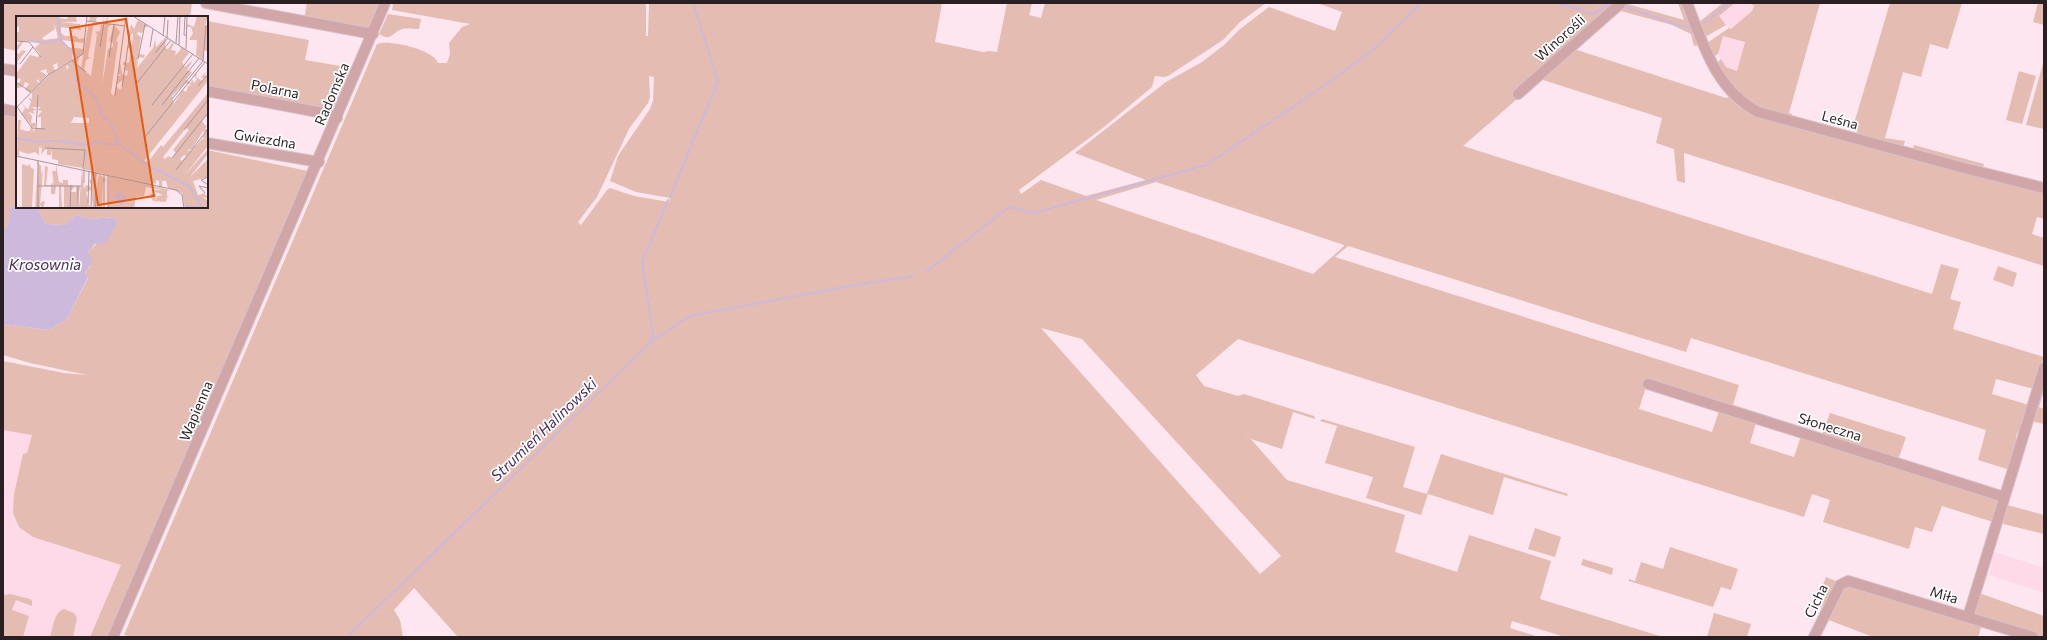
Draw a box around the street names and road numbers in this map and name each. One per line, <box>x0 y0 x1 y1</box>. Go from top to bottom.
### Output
street label: Winorośli <box>1531 11 1588 64</box>
street label: Radomska <box>311 60 352 128</box>
street label: Polarna <box>250 76 301 102</box>
street label: Leśna <box>1820 107 1860 133</box>
street label: Gwiezdna <box>233 125 297 152</box>
street label: Wapienna <box>175 378 216 443</box>
street label: Słoneczna <box>1796 409 1864 444</box>
street label: Cicha <box>1800 581 1831 620</box>
street label: Miła <box>1928 582 1960 607</box>

